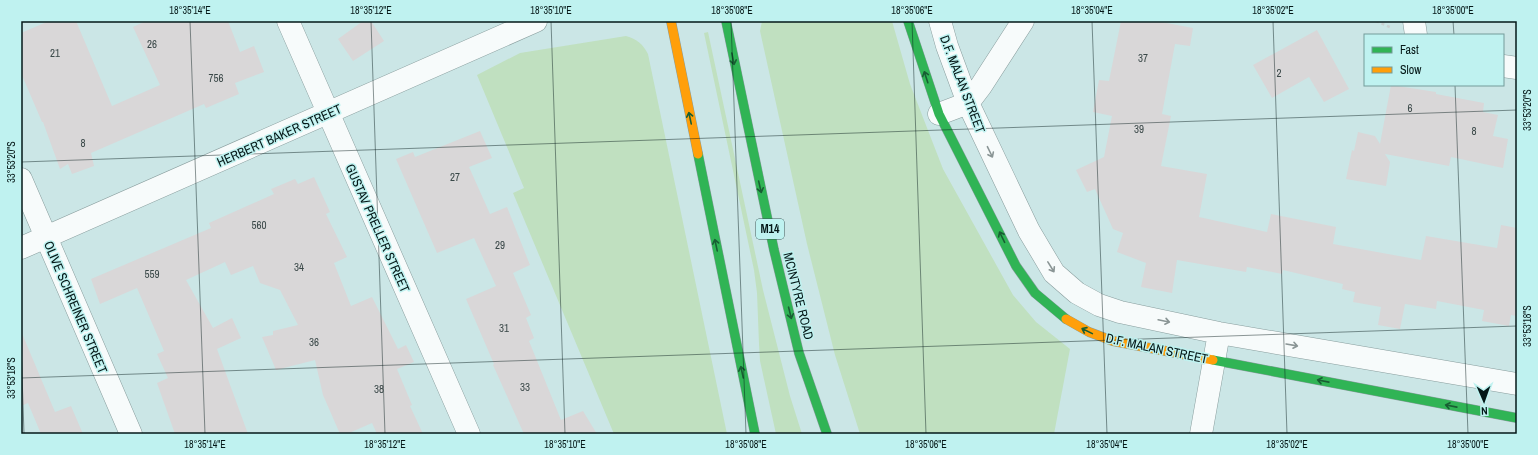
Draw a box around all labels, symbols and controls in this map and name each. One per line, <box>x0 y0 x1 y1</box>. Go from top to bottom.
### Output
text: 18°35'14"E <box>169 4 211 17</box>
text: 18°35'12"E <box>350 4 392 17</box>
text: 18°35'10"E <box>530 4 572 17</box>
text: 18°35'08"E <box>711 4 753 17</box>
text: 18°35'06"E <box>891 4 933 17</box>
text: 18°35'04"E <box>1071 4 1113 17</box>
text: 18°35'02"E <box>1252 4 1294 17</box>
text: 18°35'00"E <box>1432 4 1474 17</box>
street label: D.F. MALAN STREET <box>936 33 989 136</box>
legend <box>1364 34 1504 86</box>
house number: 26 <box>147 37 157 51</box>
text: Fast <box>1400 42 1419 58</box>
house number: 21 <box>50 46 60 60</box>
house number: 37 <box>1138 51 1148 65</box>
one-way arrow <box>730 52 738 65</box>
text: Slow <box>1400 62 1422 78</box>
house number: 2 <box>1276 66 1282 80</box>
house number: 756 <box>208 71 224 85</box>
one-way arrow <box>922 71 929 84</box>
text: 33°53'20"S <box>1521 89 1534 131</box>
street label: HERBERT BAKER STREET <box>214 100 345 171</box>
house number: 6 <box>1407 101 1413 115</box>
one-way arrow <box>686 111 694 124</box>
house number: 39 <box>1134 122 1144 136</box>
house number: 8 <box>1471 124 1477 138</box>
house number: 8 <box>80 136 86 150</box>
text: 33°53'20"S <box>5 141 18 183</box>
one-way arrow <box>987 145 994 157</box>
street label: GUSTAV PRELLER STREET <box>342 161 414 296</box>
house number: 27 <box>450 170 460 184</box>
one-way arrow <box>757 180 765 193</box>
house number: 560 <box>251 218 267 232</box>
road number: M14 <box>756 219 784 239</box>
one-way arrow <box>998 231 1005 243</box>
street label: OLIVE SCHREINER STREET <box>40 238 111 376</box>
house number: 29 <box>495 238 505 252</box>
one-way arrow <box>712 239 720 252</box>
street label: MCINTYRE ROAD <box>779 251 818 342</box>
house number: 34 <box>294 260 304 274</box>
one-way arrow <box>1047 261 1055 273</box>
house number: 559 <box>144 267 160 281</box>
text: 33°53'18"S <box>1521 305 1534 347</box>
one-way arrow <box>786 306 794 319</box>
one-way arrow <box>1158 317 1171 325</box>
house number: 31 <box>499 321 509 335</box>
one-way arrow <box>1082 327 1094 334</box>
street label: D.F. MALAN STREET <box>1104 329 1210 368</box>
house number: 36 <box>309 335 319 349</box>
one-way arrow <box>1285 341 1298 349</box>
text: 33°53'18"S <box>5 357 18 399</box>
one-way arrow <box>738 366 746 379</box>
one-way arrow <box>1317 377 1330 385</box>
house number: 33 <box>520 380 530 394</box>
north arrow <box>1464 381 1504 421</box>
house number: 38 <box>374 382 384 396</box>
one-way arrow <box>1445 401 1458 409</box>
text: N <box>1481 404 1488 418</box>
text: 18°35'14"E <box>184 438 226 451</box>
text: 18°35'12"E <box>364 438 406 451</box>
text: 18°35'10"E <box>544 438 586 451</box>
text: 18°35'08"E <box>725 438 767 451</box>
text: 18°35'06"E <box>905 438 947 451</box>
text: 18°35'04"E <box>1086 438 1128 451</box>
text: 18°35'02"E <box>1266 438 1308 451</box>
text: 18°35'00"E <box>1447 438 1489 451</box>

